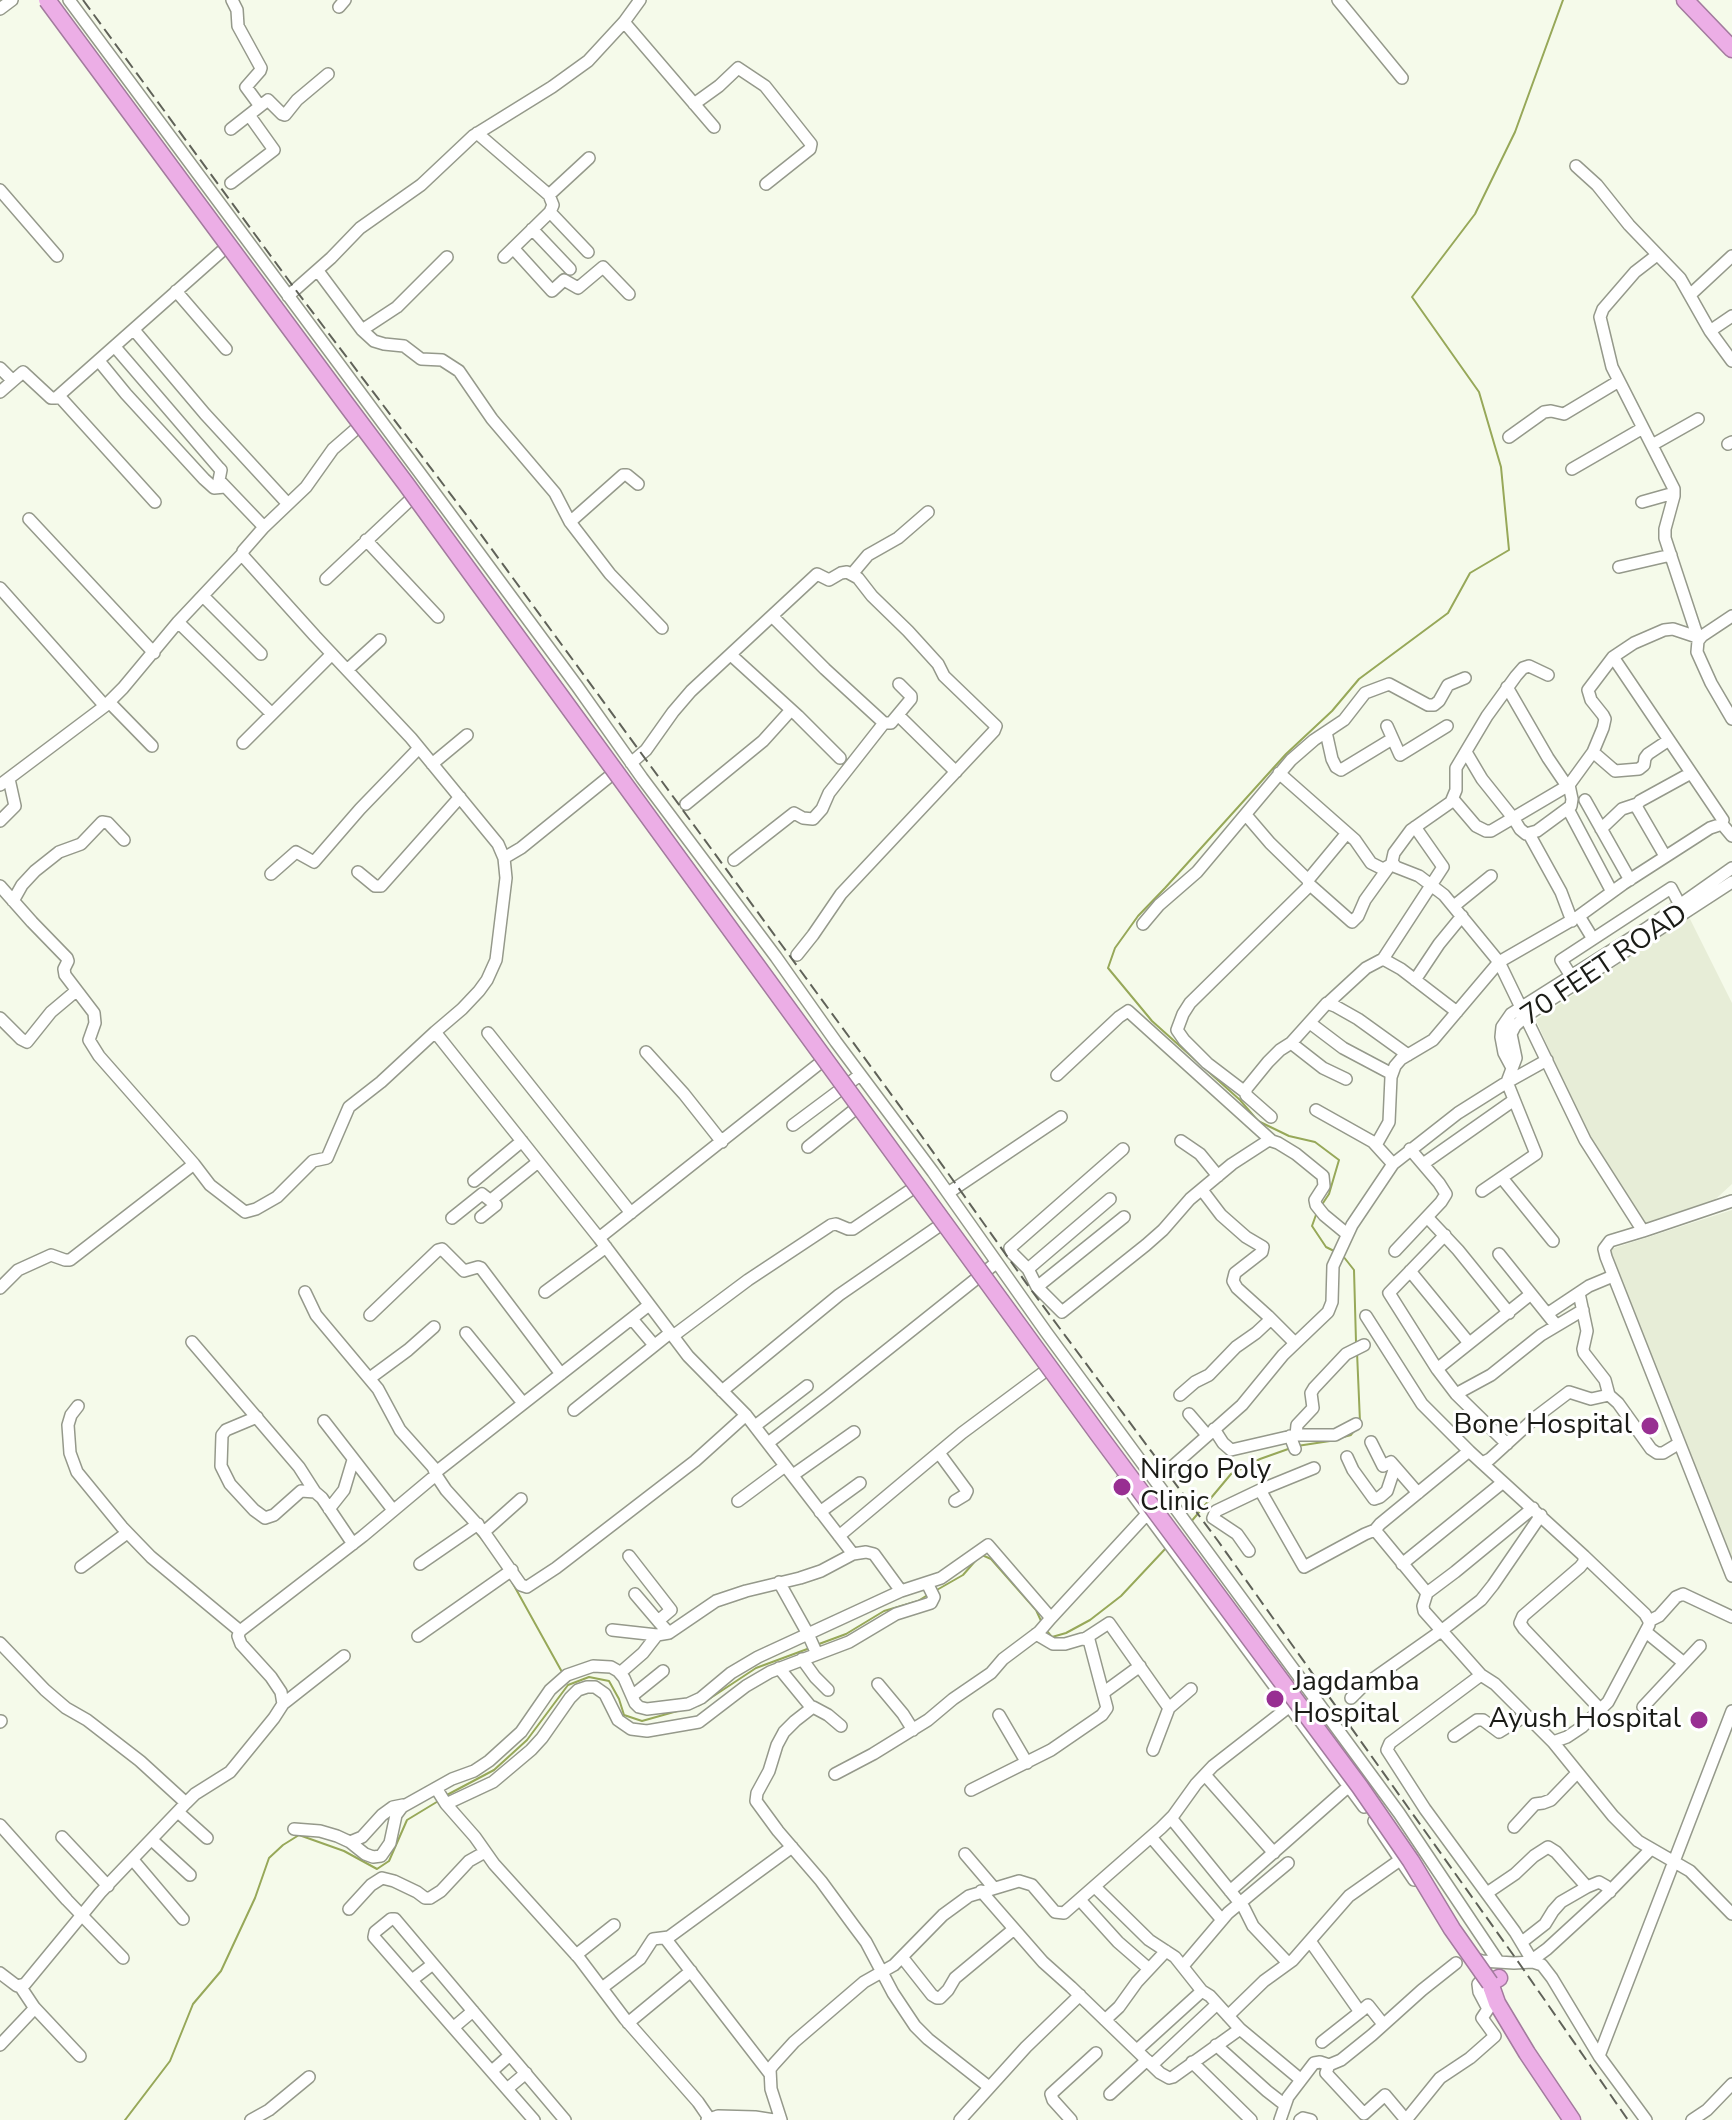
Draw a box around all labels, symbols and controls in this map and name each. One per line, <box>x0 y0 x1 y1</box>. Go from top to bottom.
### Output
street label: 70 FEET ROAD <box>1515 898 1695 1034</box>
place label: Bone Hospital <box>1453 1409 1632 1443</box>
marker: Bone Hospital <box>1639 1415 1661 1437</box>
place label: Nirgo Poly Clinic <box>1140 1454 1271 1520</box>
marker: Nirgo Poly Clinic <box>1111 1476 1133 1498</box>
place label: Jagdamba Hospital <box>1293 1666 1420 1732</box>
marker: Jagdamba Hospital <box>1264 1688 1286 1710</box>
place label: Ayush Hospital <box>1489 1703 1681 1737</box>
marker: Ayush Hospital <box>1688 1709 1710 1731</box>

